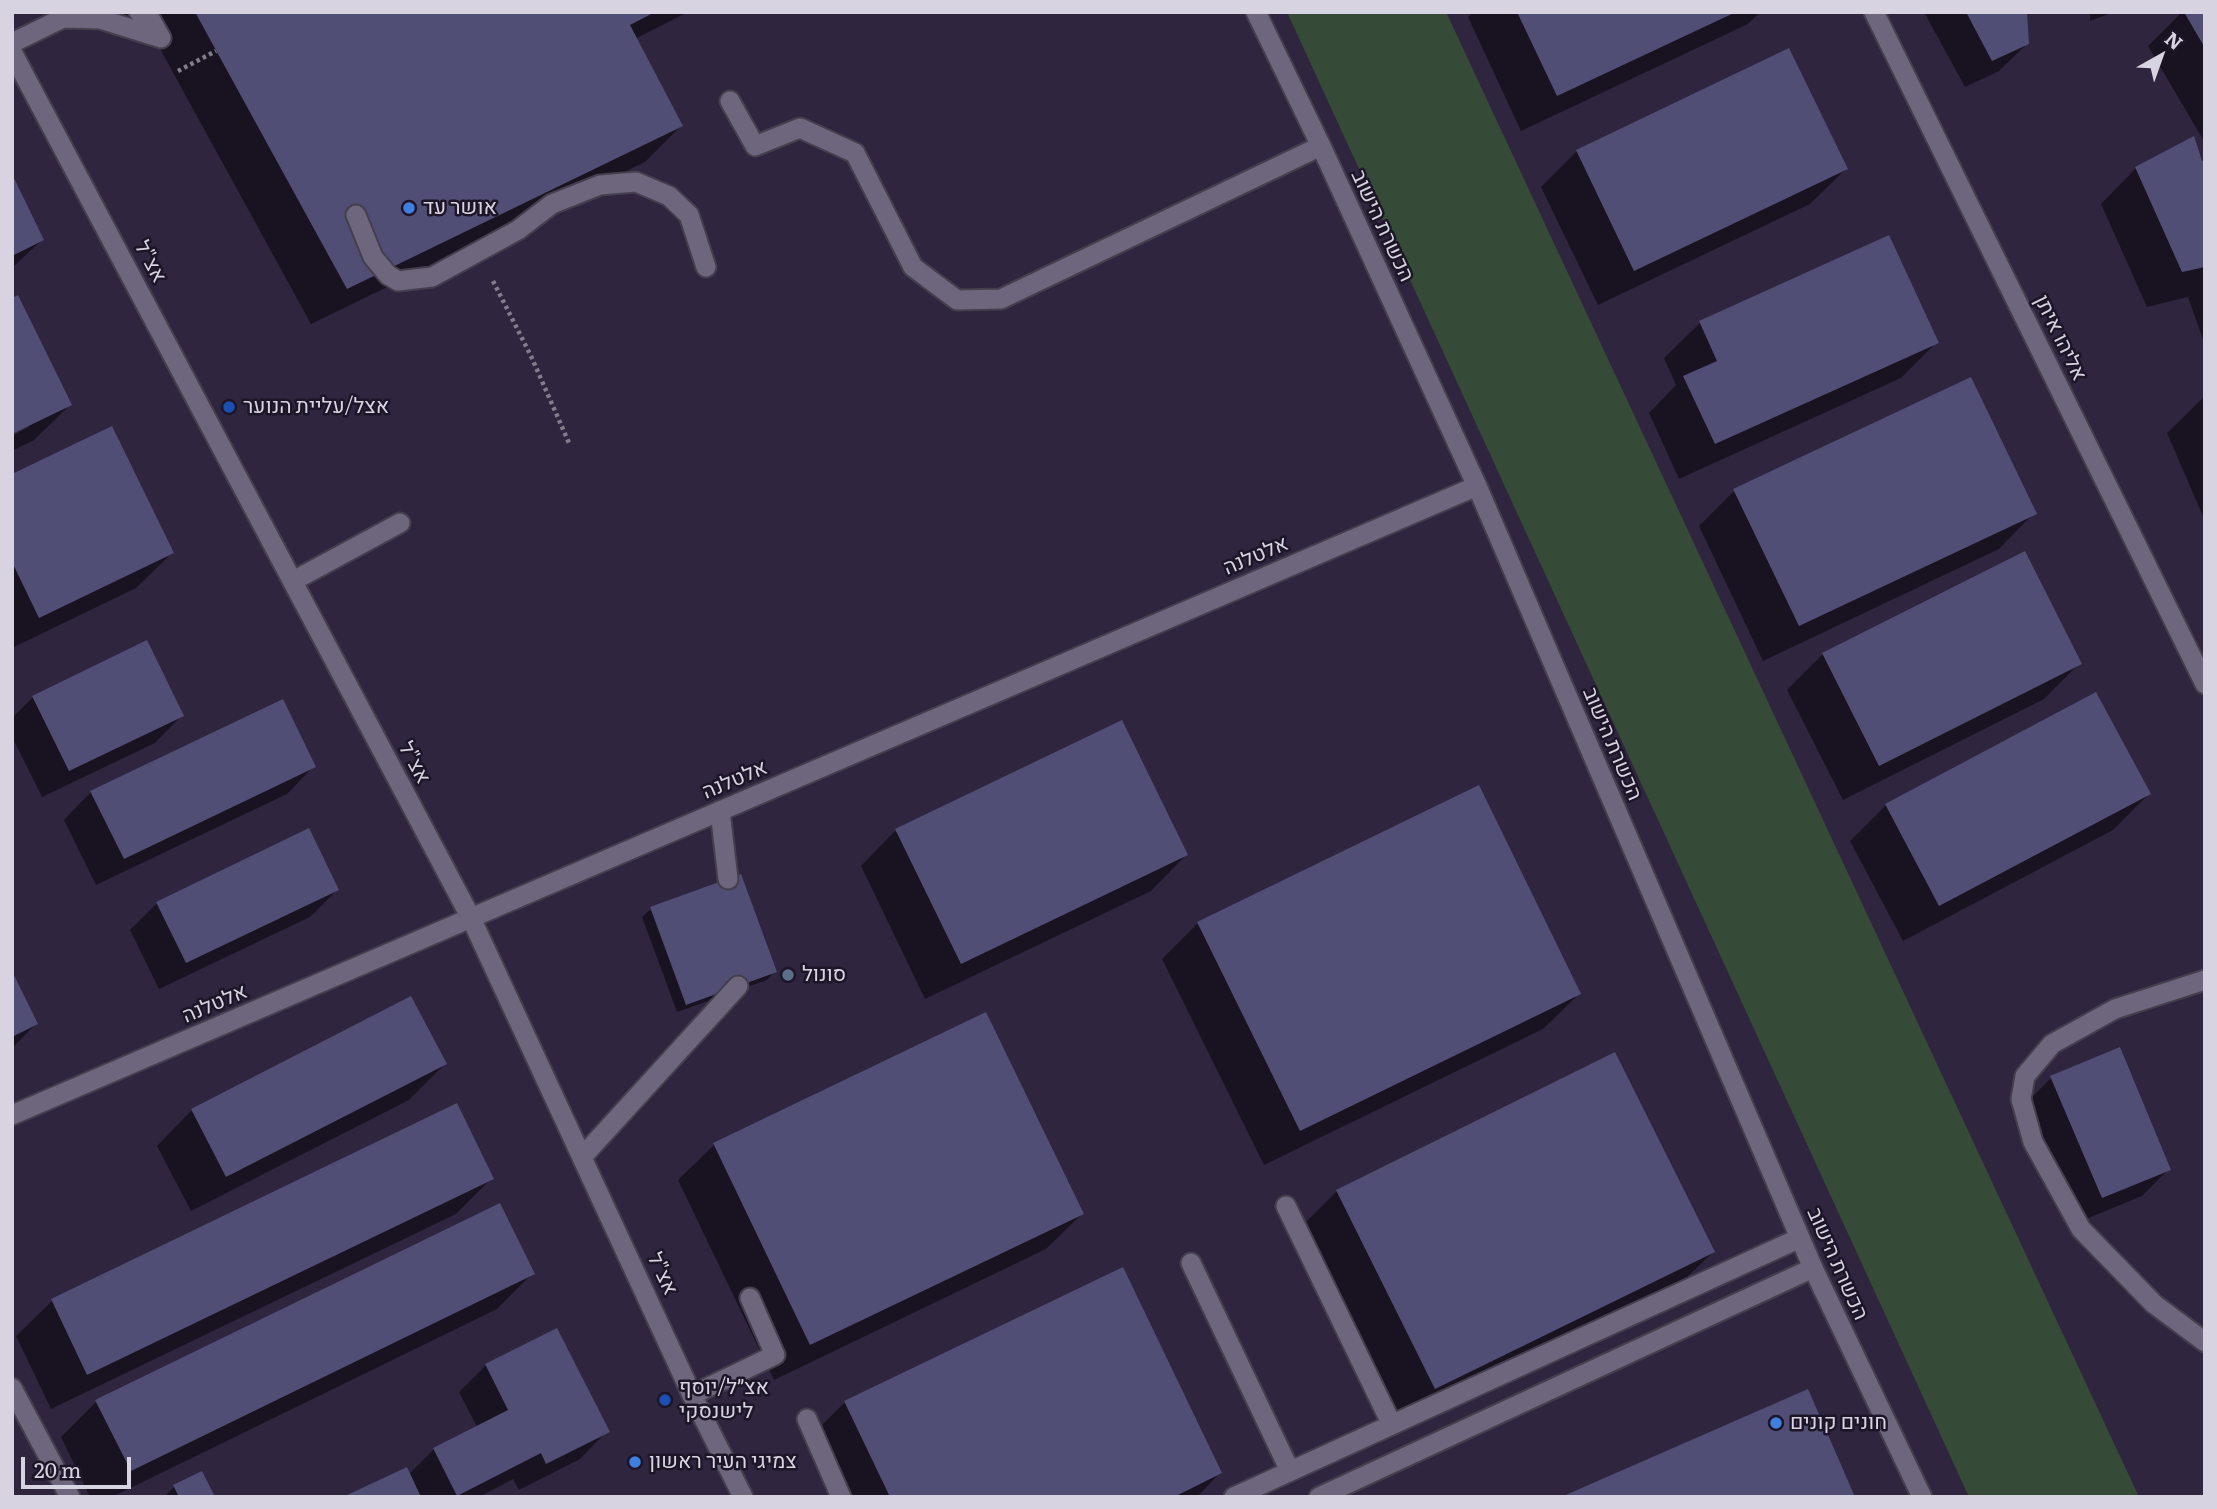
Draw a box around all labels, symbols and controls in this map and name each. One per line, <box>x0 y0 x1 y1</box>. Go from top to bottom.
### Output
north arrow <box>2126 21 2196 91</box>
text: N <box>2159 24 2190 56</box>
street label: הכשרת הישוב <box>1345 166 1419 286</box>
place label: אושר עד <box>423 195 497 221</box>
marker: אושר עד <box>401 200 417 216</box>
street label: אצ"ל <box>129 237 171 287</box>
street label: אליהו איתן <box>2028 291 2092 385</box>
place label: אצל/עליית הנוער <box>243 394 389 420</box>
marker: אצל/עליית הנוער <box>221 399 237 415</box>
street label: אלטלנה <box>1220 531 1292 581</box>
street label: הכשרת הישוב <box>1577 684 1647 804</box>
street label: אצ"ל <box>393 738 435 788</box>
street label: אלטלנה <box>699 755 771 805</box>
place label: סונול <box>802 962 846 988</box>
marker: סונול <box>780 967 796 983</box>
street label: אלטלנה <box>179 979 251 1029</box>
street label: הכשרת הישוב <box>1801 1204 1873 1324</box>
street label: אצ"ל <box>641 1249 683 1299</box>
place label: אצ״ל/יוסף לישנסקי <box>679 1375 769 1425</box>
marker: אצ״ל/יוסף לישנסקי <box>657 1392 673 1408</box>
place label: חונים קונים <box>1790 1410 1887 1436</box>
marker: חונים קונים <box>1768 1415 1784 1431</box>
scale bar <box>24 1442 135 1486</box>
place label: צמיגי העיר ראשון <box>649 1449 797 1475</box>
text: 20 m <box>34 1453 81 1484</box>
marker: צמיגי העיר ראשון <box>627 1454 643 1470</box>

